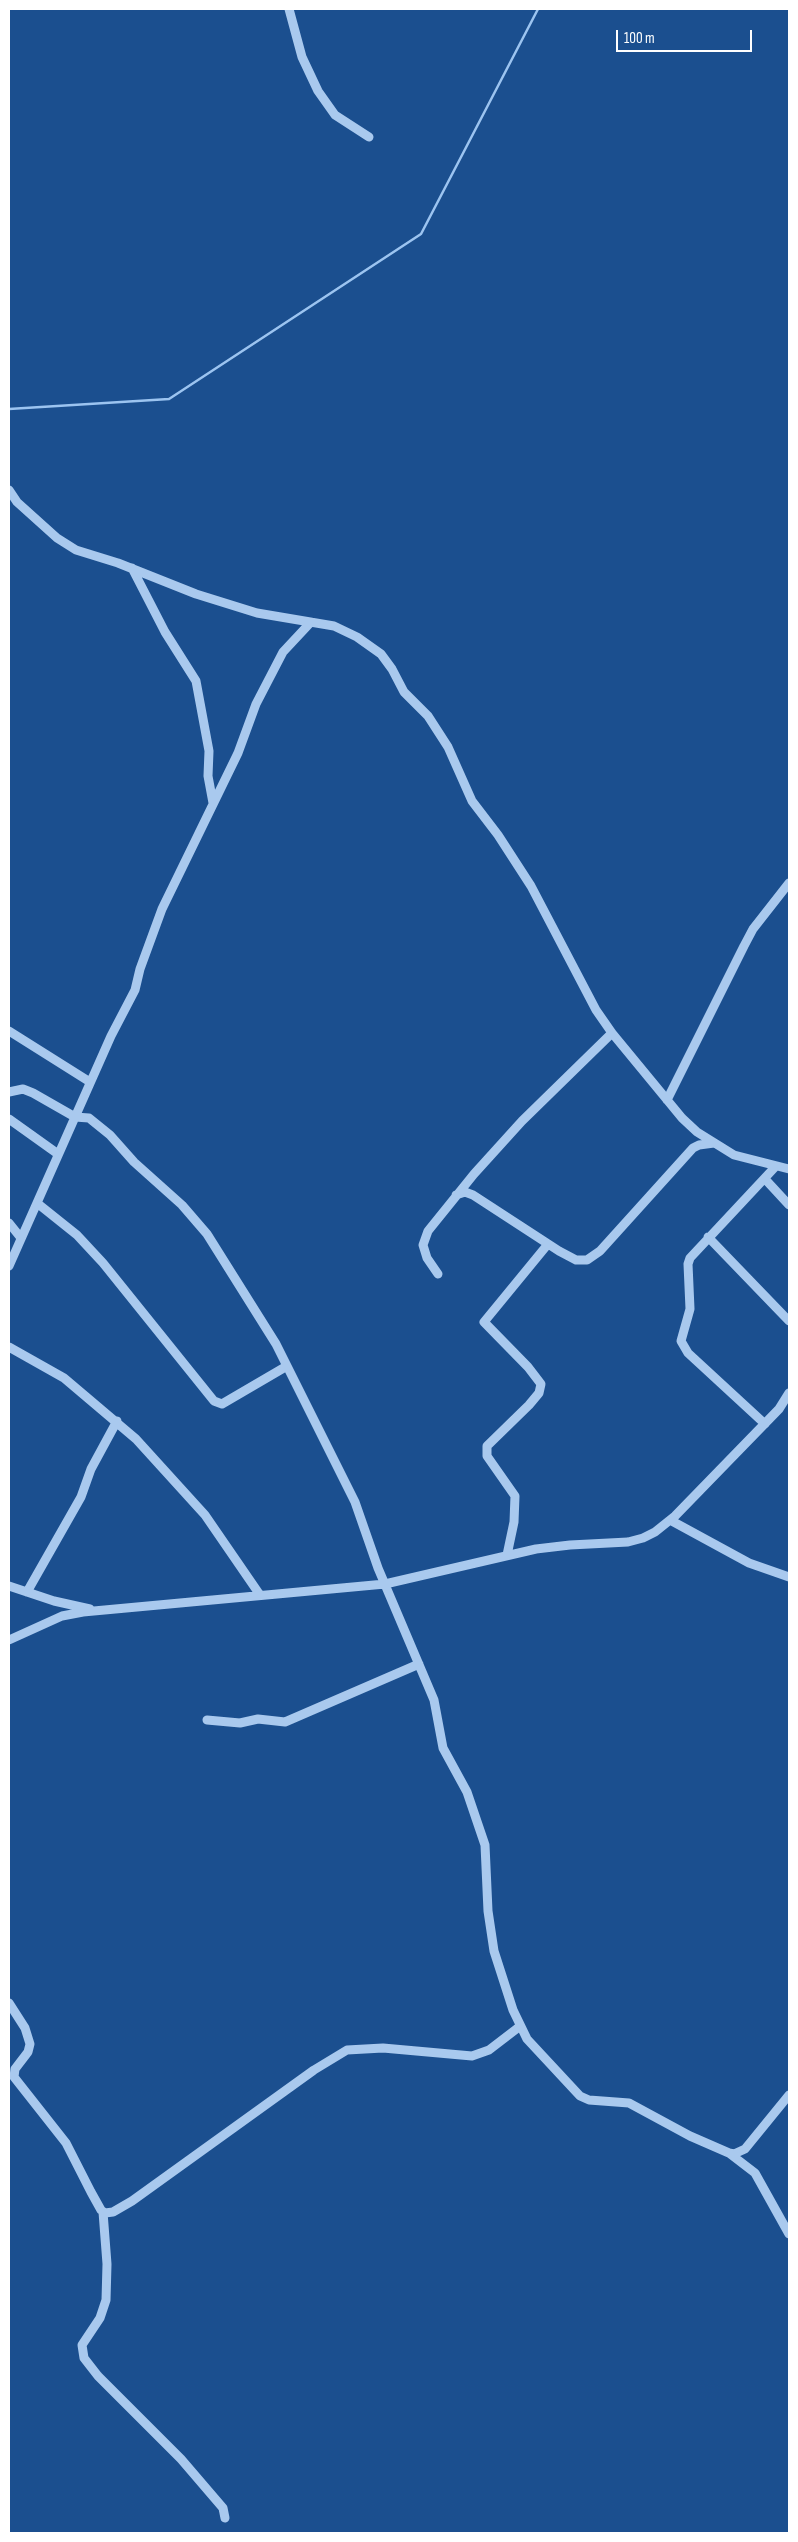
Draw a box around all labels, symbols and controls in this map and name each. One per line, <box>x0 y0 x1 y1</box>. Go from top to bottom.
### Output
scale bar <box>618 20 754 52</box>
text: 100 m <box>624 29 655 48</box>

